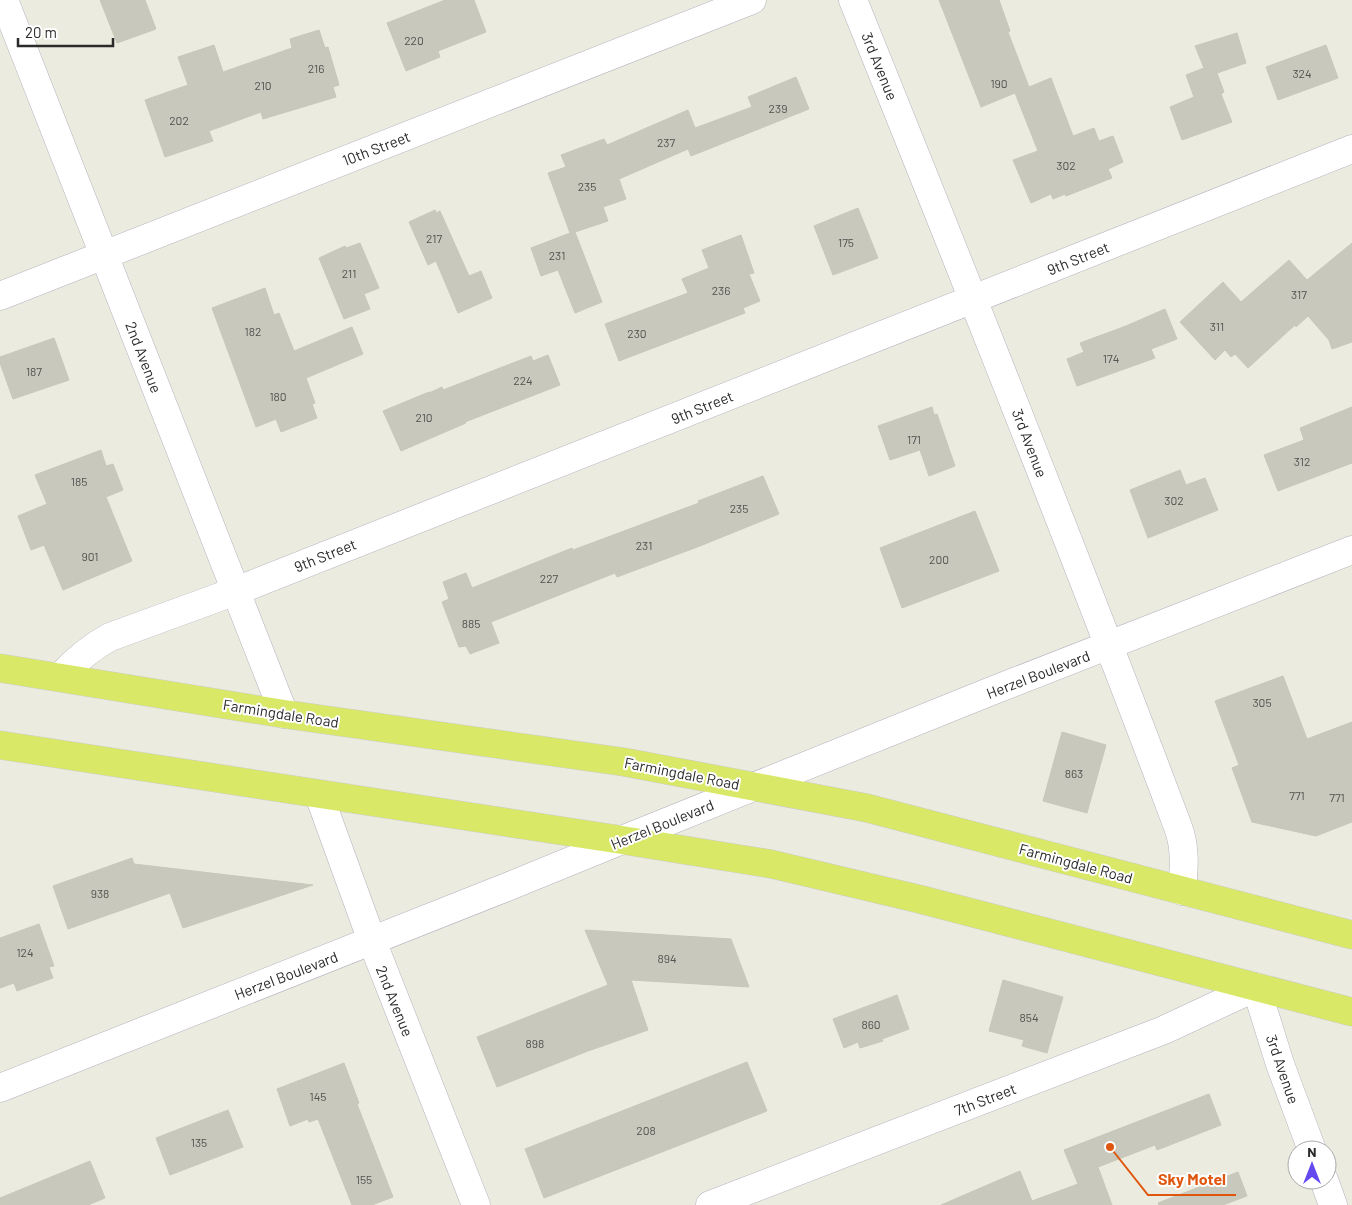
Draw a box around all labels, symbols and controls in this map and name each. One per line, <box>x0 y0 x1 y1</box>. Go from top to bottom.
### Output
scale bar <box>18 15 112 47</box>
text: 20 m <box>25 23 57 41</box>
street label: 3rd Avenue <box>858 29 902 103</box>
house number: 220 <box>404 33 424 47</box>
house number: 216 <box>308 61 324 75</box>
house number: 324 <box>1292 66 1312 80</box>
house number: 190 <box>990 76 1008 90</box>
house number: 210 <box>254 78 272 92</box>
house number: 239 <box>769 101 787 115</box>
house number: 202 <box>169 113 189 127</box>
street label: 10th Street <box>340 127 412 169</box>
house number: 237 <box>657 135 675 149</box>
house number: 302 <box>1056 158 1076 172</box>
house number: 235 <box>578 179 596 193</box>
house number: 217 <box>426 231 442 245</box>
house number: 175 <box>838 235 854 249</box>
street label: 9th Street <box>1044 237 1112 279</box>
house number: 231 <box>549 248 565 262</box>
house number: 211 <box>342 266 356 280</box>
house number: 236 <box>712 283 730 297</box>
house number: 317 <box>1291 287 1307 301</box>
street label: 2nd Avenue <box>122 319 166 395</box>
house number: 311 <box>1210 319 1224 333</box>
house number: 182 <box>245 324 261 338</box>
house number: 230 <box>627 326 647 340</box>
house number: 174 <box>1103 351 1119 365</box>
house number: 187 <box>26 364 42 378</box>
house number: 224 <box>513 373 533 387</box>
street label: 9th Street <box>668 386 736 428</box>
house number: 180 <box>269 389 287 403</box>
street label: 3rd Avenue <box>1009 406 1051 480</box>
house number: 210 <box>415 410 433 424</box>
house number: 171 <box>907 432 921 446</box>
house number: 312 <box>1294 454 1310 468</box>
house number: 185 <box>71 474 87 488</box>
house number: 302 <box>1164 493 1184 507</box>
house number: 235 <box>730 501 748 515</box>
street label: 9th Street <box>291 534 359 576</box>
house number: 231 <box>636 538 652 552</box>
house number: 901 <box>82 549 98 563</box>
house number: 200 <box>929 552 949 566</box>
house number: 227 <box>540 571 559 585</box>
house number: 885 <box>462 616 480 630</box>
street label: Herzel Boulevard <box>984 646 1092 702</box>
street label: Farmingdale Road <box>222 695 340 731</box>
house number: 305 <box>1252 695 1272 709</box>
street label: Farmingdale Road <box>623 753 741 793</box>
house number: 863 <box>1065 766 1083 780</box>
house number: 771 <box>1289 788 1305 802</box>
house number: 771 <box>1329 790 1345 804</box>
street label: Herzel Boulevard <box>608 795 716 853</box>
street label: Farmingdale Road <box>1017 839 1135 887</box>
house number: 938 <box>91 886 109 900</box>
house number: 124 <box>16 945 34 959</box>
street label: Herzel Boulevard <box>232 947 340 1003</box>
house number: 894 <box>657 951 677 965</box>
street label: 2nd Avenue <box>373 963 417 1039</box>
house number: 854 <box>1019 1010 1039 1024</box>
house number: 860 <box>861 1017 881 1031</box>
street label: 3rd Avenue <box>1263 1032 1303 1106</box>
house number: 898 <box>526 1036 544 1050</box>
street label: 7th Street <box>952 1079 1018 1119</box>
house number: 145 <box>310 1089 326 1103</box>
house number: 208 <box>636 1123 656 1137</box>
house number: 135 <box>191 1135 207 1149</box>
north arrow <box>1287 1140 1337 1190</box>
text: N <box>1307 1143 1317 1160</box>
callout: Sky Motel <box>1148 1164 1236 1195</box>
text: Sky Motel <box>1158 1169 1226 1188</box>
house number: 155 <box>356 1172 372 1186</box>

